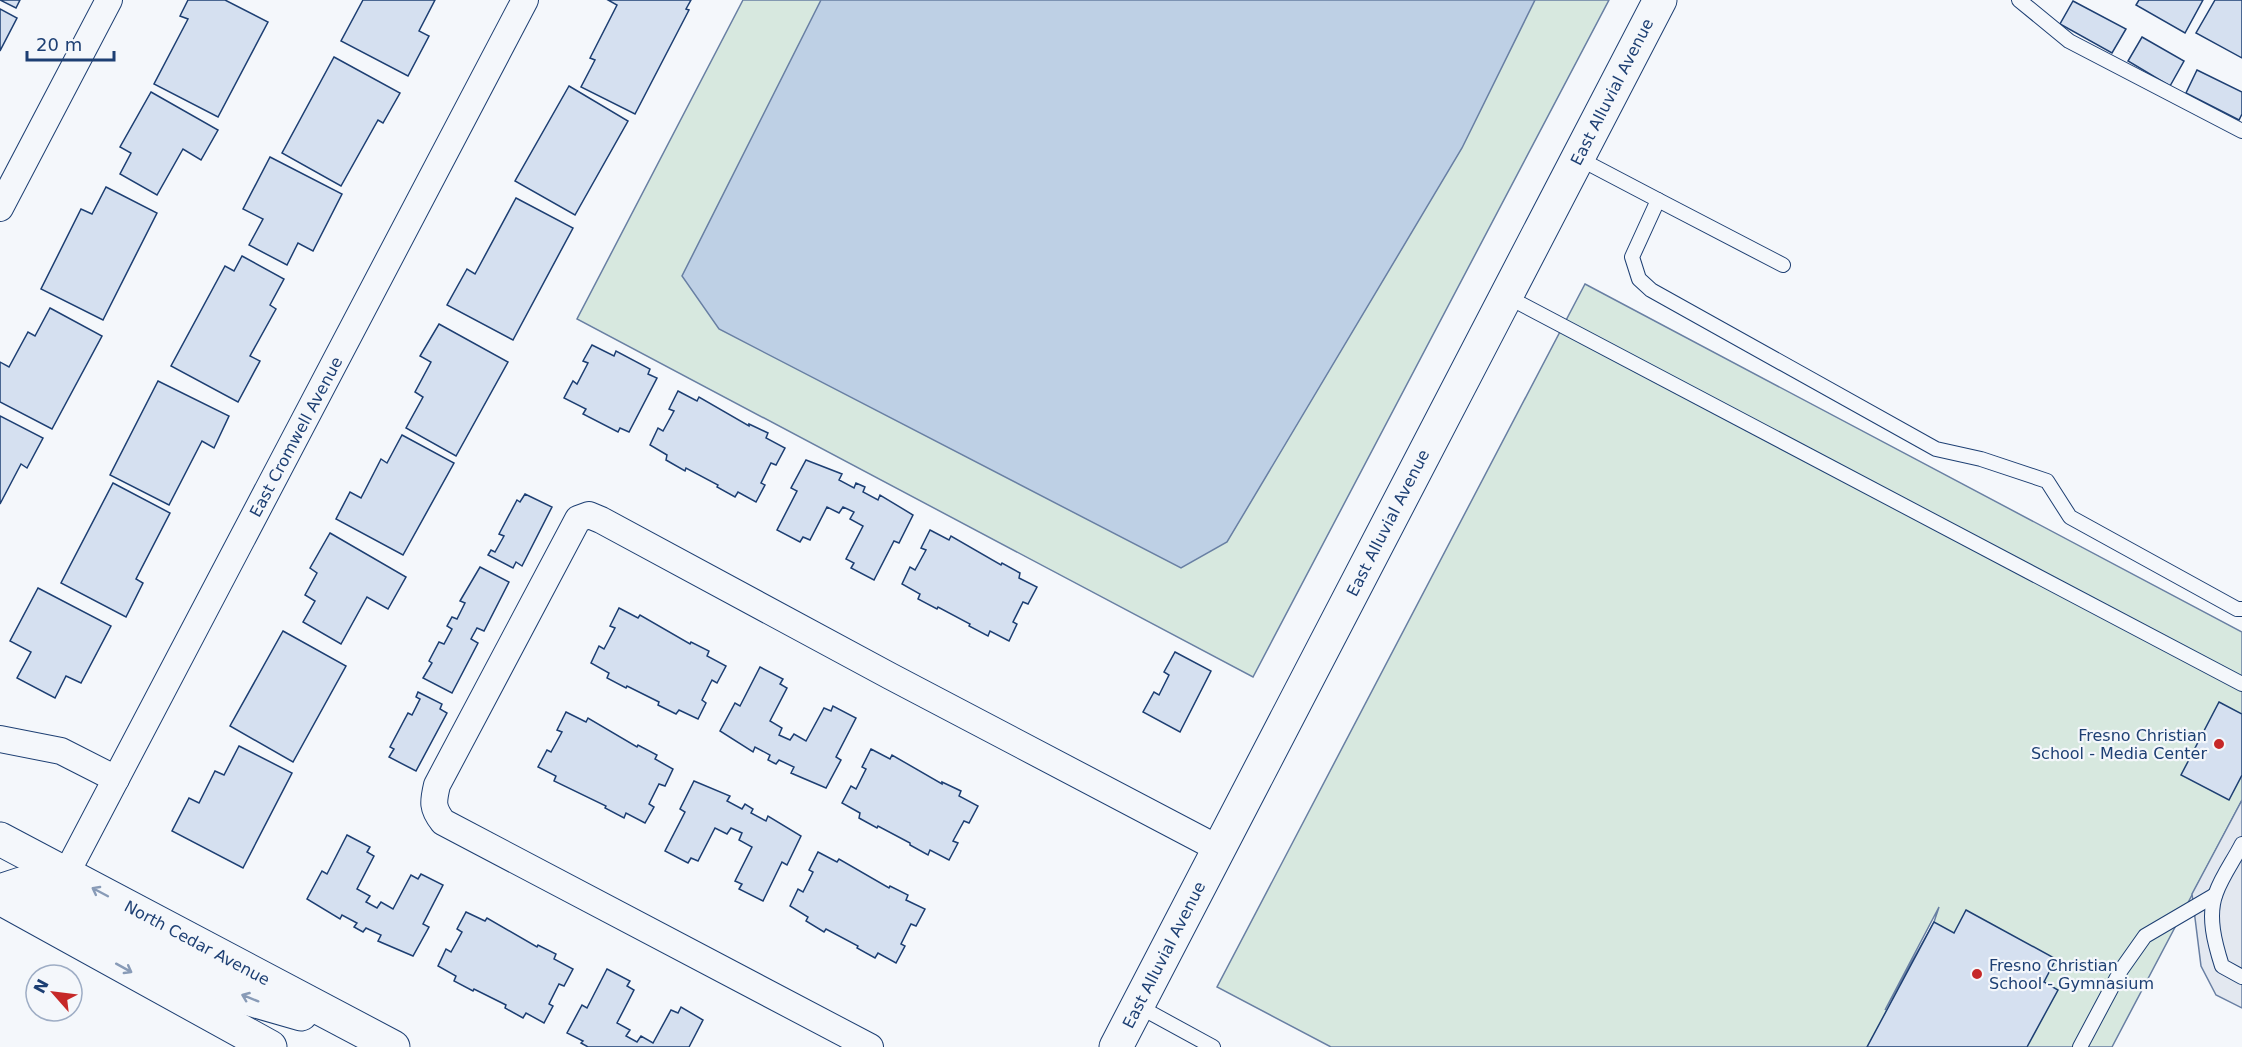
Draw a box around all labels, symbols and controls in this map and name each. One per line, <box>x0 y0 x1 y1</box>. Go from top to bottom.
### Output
street label: East Alluvial Avenue <box>1567 15 1657 169</box>
scale bar <box>27 24 114 62</box>
text: 20 m <box>36 34 82 55</box>
street label: East Cromwell Avenue <box>246 354 346 520</box>
street label: East Alluvial Avenue <box>1343 446 1433 600</box>
place label: Fresno Christian School - Media Center <box>2031 726 2207 763</box>
marker: Fresno Christian School - Media Center <box>2212 737 2226 751</box>
street label: East Alluvial Avenue <box>1119 878 1209 1032</box>
one-way arrow <box>92 886 110 897</box>
street label: North Cedar Avenue <box>121 897 273 989</box>
place label: Fresno Christian School - Gymnasium <box>1989 956 2154 993</box>
north arrow <box>24 963 84 1023</box>
one-way arrow <box>115 963 133 974</box>
marker: Fresno Christian School - Gymnasium <box>1970 967 1984 981</box>
text: N <box>30 976 53 997</box>
one-way arrow <box>241 992 259 1003</box>

